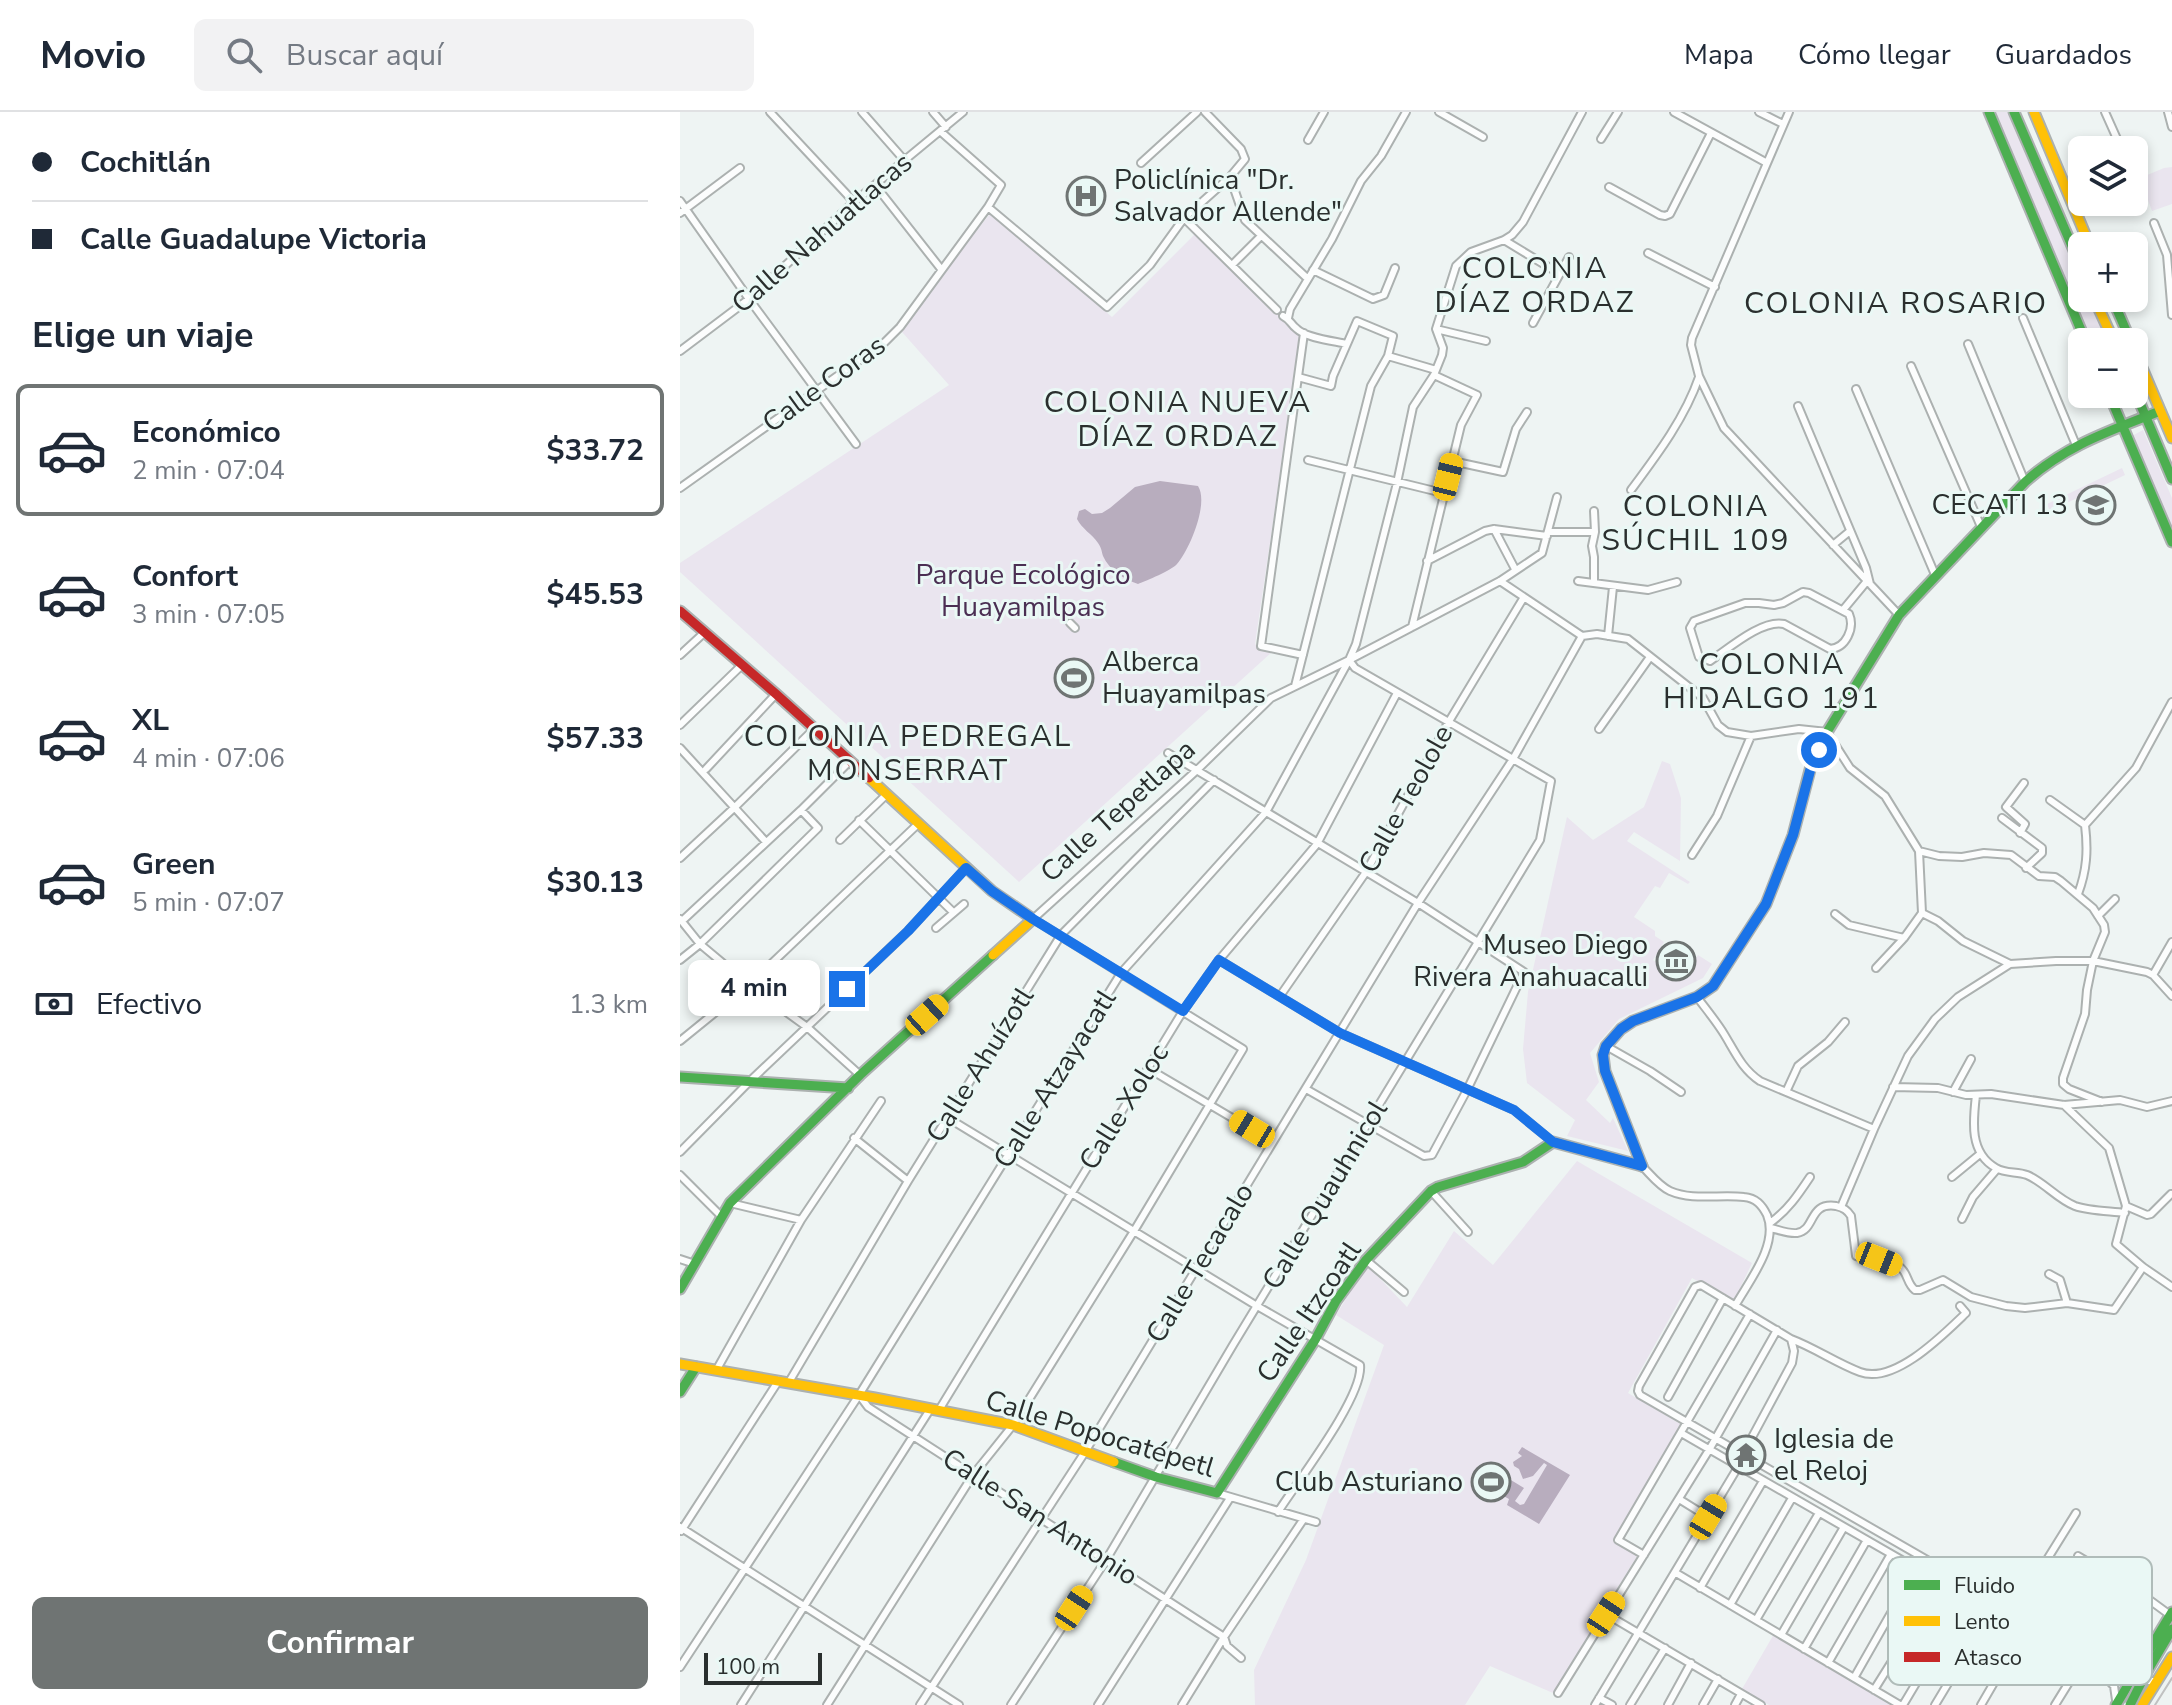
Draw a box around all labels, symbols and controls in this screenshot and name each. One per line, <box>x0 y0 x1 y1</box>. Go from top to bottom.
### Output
search box <box>194 19 754 91</box>
text: Movio <box>40 30 146 81</box>
icon: search <box>222 33 266 77</box>
text: Buscar aquí <box>286 35 443 76</box>
text: Mapa <box>1684 36 1754 74</box>
text: Cómo llegar <box>1798 36 1951 74</box>
text: Guardados <box>1995 36 2132 74</box>
map controls <box>2068 136 2148 408</box>
button: layers <box>2068 136 2148 216</box>
text: Cochitlán <box>80 142 211 183</box>
street label: Calle Nahuatlacas <box>724 144 920 322</box>
place label: Policlínica "Dr. Salvador Allende" <box>1114 161 1342 231</box>
hospital icon: Policlínica "Dr. Salvador Allende" <box>1065 175 1107 217</box>
text: Calle Guadalupe Victoria <box>80 219 427 260</box>
button: + <box>2068 232 2148 312</box>
district label: COLONIA DÍAZ ORDAZ <box>1434 248 1636 323</box>
district label: COLONIA ROSARIO <box>1744 283 2048 324</box>
text: Elige un viaje <box>32 311 253 360</box>
street label: Calle Coras <box>755 326 893 442</box>
button: − <box>2068 328 2148 408</box>
district label: COLONIA NUEVA DÍAZ ORDAZ <box>1044 382 1312 457</box>
text: Económico <box>132 412 281 453</box>
icon: car <box>36 414 108 486</box>
text: $33.72 <box>547 430 644 471</box>
car <box>1431 451 1465 503</box>
text: 2 min · 07:04 <box>132 453 285 488</box>
school or university icon: CECATI 13 <box>2075 484 2117 526</box>
district label: COLONIA SÚCHIL 109 <box>1602 486 1791 561</box>
place label: CECATI 13 <box>1931 486 2068 524</box>
text: Confort <box>132 556 238 597</box>
park label: Parque Ecológico Huayamilpas <box>915 556 1131 626</box>
icon: car <box>36 558 108 630</box>
text: $45.53 <box>547 574 644 615</box>
text: 3 min · 07:05 <box>132 597 285 632</box>
place label: Alberca Huayamilpas <box>1102 643 1266 713</box>
district label: COLONIA HIDALGO 191 <box>1663 644 1881 719</box>
sports icon: Alberca Huayamilpas <box>1053 657 1095 699</box>
text: XL <box>132 700 169 741</box>
icon: car <box>36 702 108 774</box>
district label: COLONIA PEDREGAL MONSERRAT <box>744 716 1072 791</box>
text: $57.33 <box>547 718 644 759</box>
street label: Calle Teolole <box>1350 718 1462 880</box>
street label: Calle Tepetlapa <box>1032 731 1204 891</box>
route start <box>1801 732 1837 768</box>
text: 4 min · 07:06 <box>132 741 285 776</box>
text: Green <box>132 844 216 885</box>
icon: car <box>36 846 108 918</box>
text: $30.13 <box>547 862 644 903</box>
text: 5 min · 07:07 <box>132 885 285 920</box>
place label: Museo Diego Rivera Anahuacalli <box>1413 926 1648 996</box>
museum icon: Museo Diego Rivera Anahuacalli <box>1655 940 1697 982</box>
callout: 4 min <box>687 961 819 1017</box>
text: 4 min <box>720 970 788 1005</box>
route end <box>829 971 865 1007</box>
street label: Calle Ahuízotl <box>917 980 1043 1150</box>
icon: cash <box>32 982 76 1026</box>
street label: Calle Atzayacatl <box>985 982 1126 1176</box>
text: Efectivo <box>96 984 202 1025</box>
text: 1.3 km <box>569 987 648 1022</box>
car <box>901 990 953 1040</box>
street label: Calle Xoloc <box>1070 1037 1178 1177</box>
street label: Calle Quauhnicol <box>1254 1093 1397 1297</box>
car <box>1225 1106 1279 1152</box>
street label: Calle Tecacalo <box>1137 1176 1263 1350</box>
street label: Calle Itzcoatl <box>1248 1233 1371 1390</box>
car <box>1852 1239 1906 1279</box>
street label: Calle Popocatépetl <box>981 1381 1220 1487</box>
place label: Iglesia de el Reloj <box>1774 1420 1894 1490</box>
temple icon: Iglesia de el Reloj <box>1725 1434 1767 1476</box>
street label: Calle San Antonio <box>935 1439 1145 1595</box>
sports icon: Club Asturiano <box>1470 1461 1512 1503</box>
place label: Club Asturiano <box>1275 1463 1463 1501</box>
car <box>1685 1490 1731 1544</box>
legend <box>1888 1557 2152 1685</box>
text: Fluido <box>1954 1571 2015 1601</box>
car <box>1051 1581 1097 1635</box>
car <box>1583 1587 1629 1641</box>
button: Confirmar <box>32 1597 648 1689</box>
text: Lento <box>1954 1607 2010 1637</box>
text: Atasco <box>1954 1643 2022 1673</box>
scale bar <box>704 1649 822 1685</box>
text: 100 m <box>716 1652 780 1682</box>

